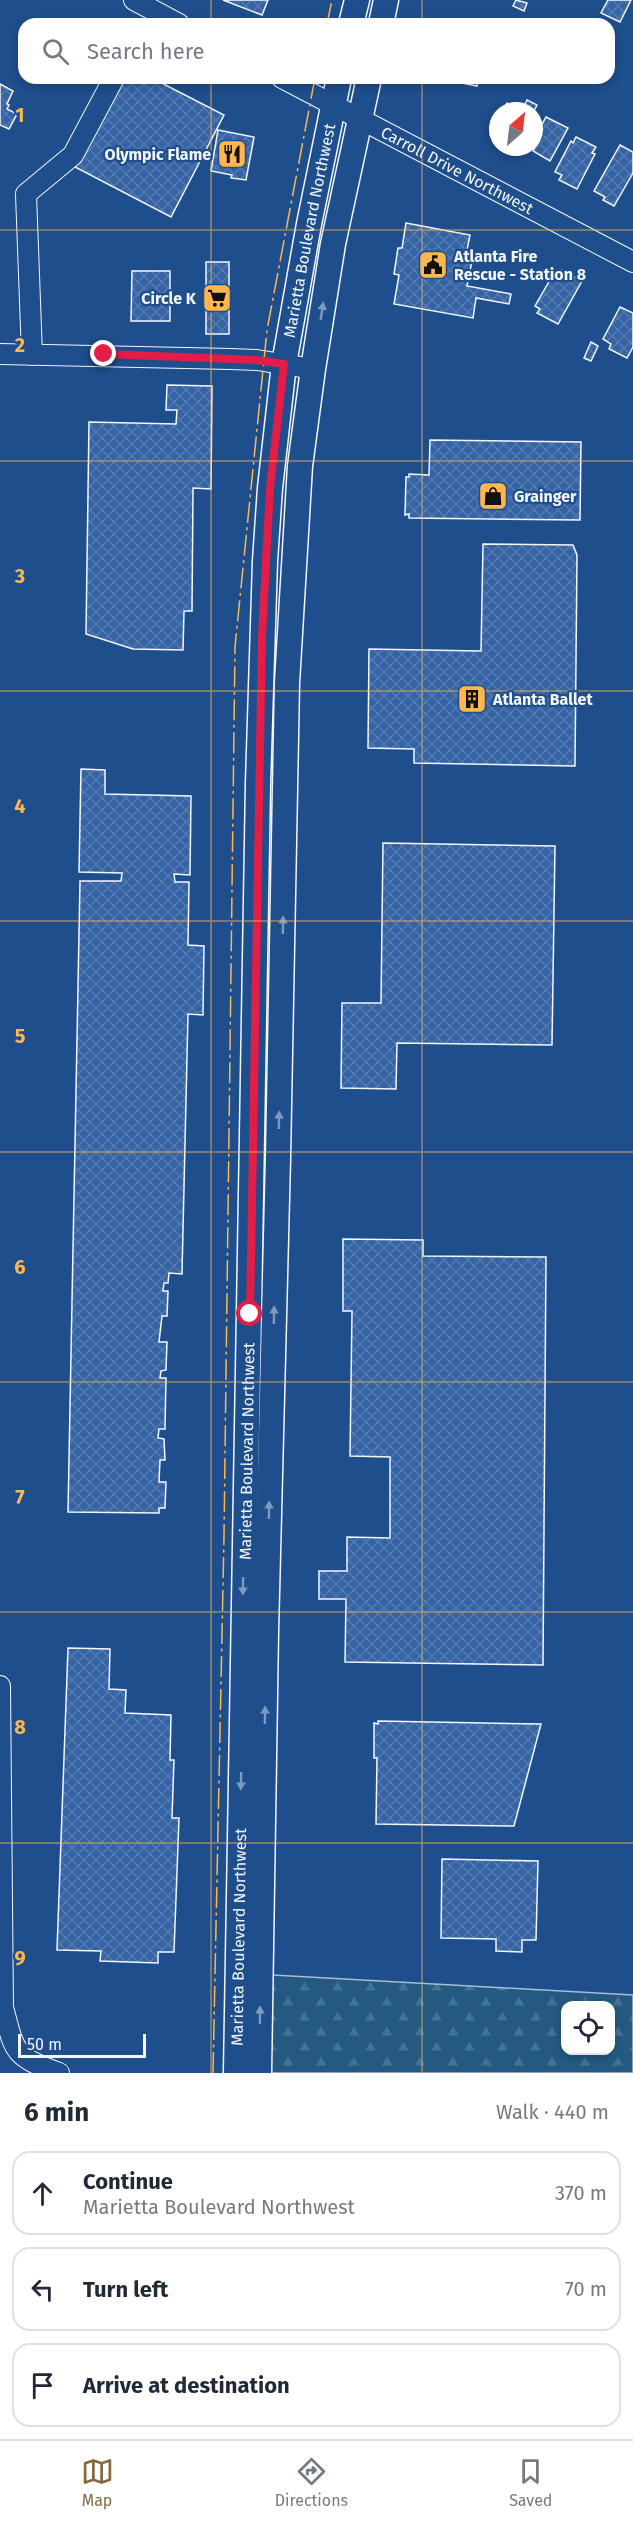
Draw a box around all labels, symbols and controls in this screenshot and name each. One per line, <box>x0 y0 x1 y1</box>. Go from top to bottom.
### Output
search box <box>18 18 615 84</box>
icon: search <box>39 35 72 68</box>
text: Search here <box>87 38 205 65</box>
north arrow <box>489 102 543 156</box>
text: 1 <box>15 103 25 127</box>
street label: Marietta Boulevard Northwest <box>279 122 339 339</box>
street label: Carroll Drive Northwest <box>378 122 537 218</box>
restaurant icon: Olympic Flame <box>216 138 248 170</box>
place label: Olympic Flame <box>105 145 211 164</box>
place label: Atlanta Fire Rescue - Station 8 <box>453 247 586 284</box>
public building icon: Atlanta Fire Rescue - Station 8 <box>417 249 449 281</box>
supermarket icon: Circle K <box>201 282 233 314</box>
place label: Circle K <box>141 289 197 308</box>
one-way arrow <box>318 301 327 320</box>
text: 2 <box>15 333 25 357</box>
route end <box>90 340 116 366</box>
shop icon: Grainger <box>477 480 509 512</box>
place label: Grainger <box>514 487 577 506</box>
text: 3 <box>14 564 25 588</box>
building icon: Atlanta Ballet <box>456 683 488 715</box>
place label: Atlanta Ballet <box>492 690 593 709</box>
text: 4 <box>14 794 26 818</box>
one-way arrow <box>278 916 287 935</box>
text: 5 <box>15 1024 26 1048</box>
one-way arrow <box>274 1111 284 1130</box>
text: 6 <box>14 1255 26 1279</box>
route start <box>236 1300 262 1326</box>
one-way arrow <box>270 1306 279 1325</box>
street label: Marietta Boulevard Northwest <box>235 1342 258 1560</box>
text: 7 <box>15 1485 25 1509</box>
one-way arrow <box>265 1501 274 1520</box>
one-way arrow <box>239 1576 248 1595</box>
one-way arrow <box>260 1705 270 1724</box>
text: 8 <box>14 1715 26 1739</box>
one-way arrow <box>236 1771 245 1790</box>
street label: Marietta Boulevard Northwest <box>227 1828 250 2046</box>
text: 9 <box>14 1946 26 1970</box>
map controls <box>561 2001 615 2055</box>
button: locate <box>561 2001 615 2055</box>
one-way arrow <box>255 2005 265 2024</box>
scale bar <box>18 2031 146 2058</box>
text: 50 m <box>27 2035 62 2054</box>
text: 6 min <box>24 2097 89 2128</box>
text: Walk · 440 m <box>496 2100 609 2124</box>
text: Continue <box>83 2168 173 2195</box>
icon: ahead <box>26 2177 59 2210</box>
text: 370 m <box>555 2181 607 2205</box>
text: Marietta Boulevard Northwest <box>83 2195 355 2219</box>
icon: left <box>26 2273 59 2306</box>
text: Turn left <box>83 2276 168 2303</box>
text: 70 m <box>565 2277 607 2301</box>
icon: arrive <box>26 2369 59 2402</box>
text: Arrive at destination <box>83 2372 290 2399</box>
tab: Map <box>81 2455 114 2510</box>
tab: Directions <box>275 2455 348 2510</box>
tab: Saved <box>509 2455 552 2510</box>

